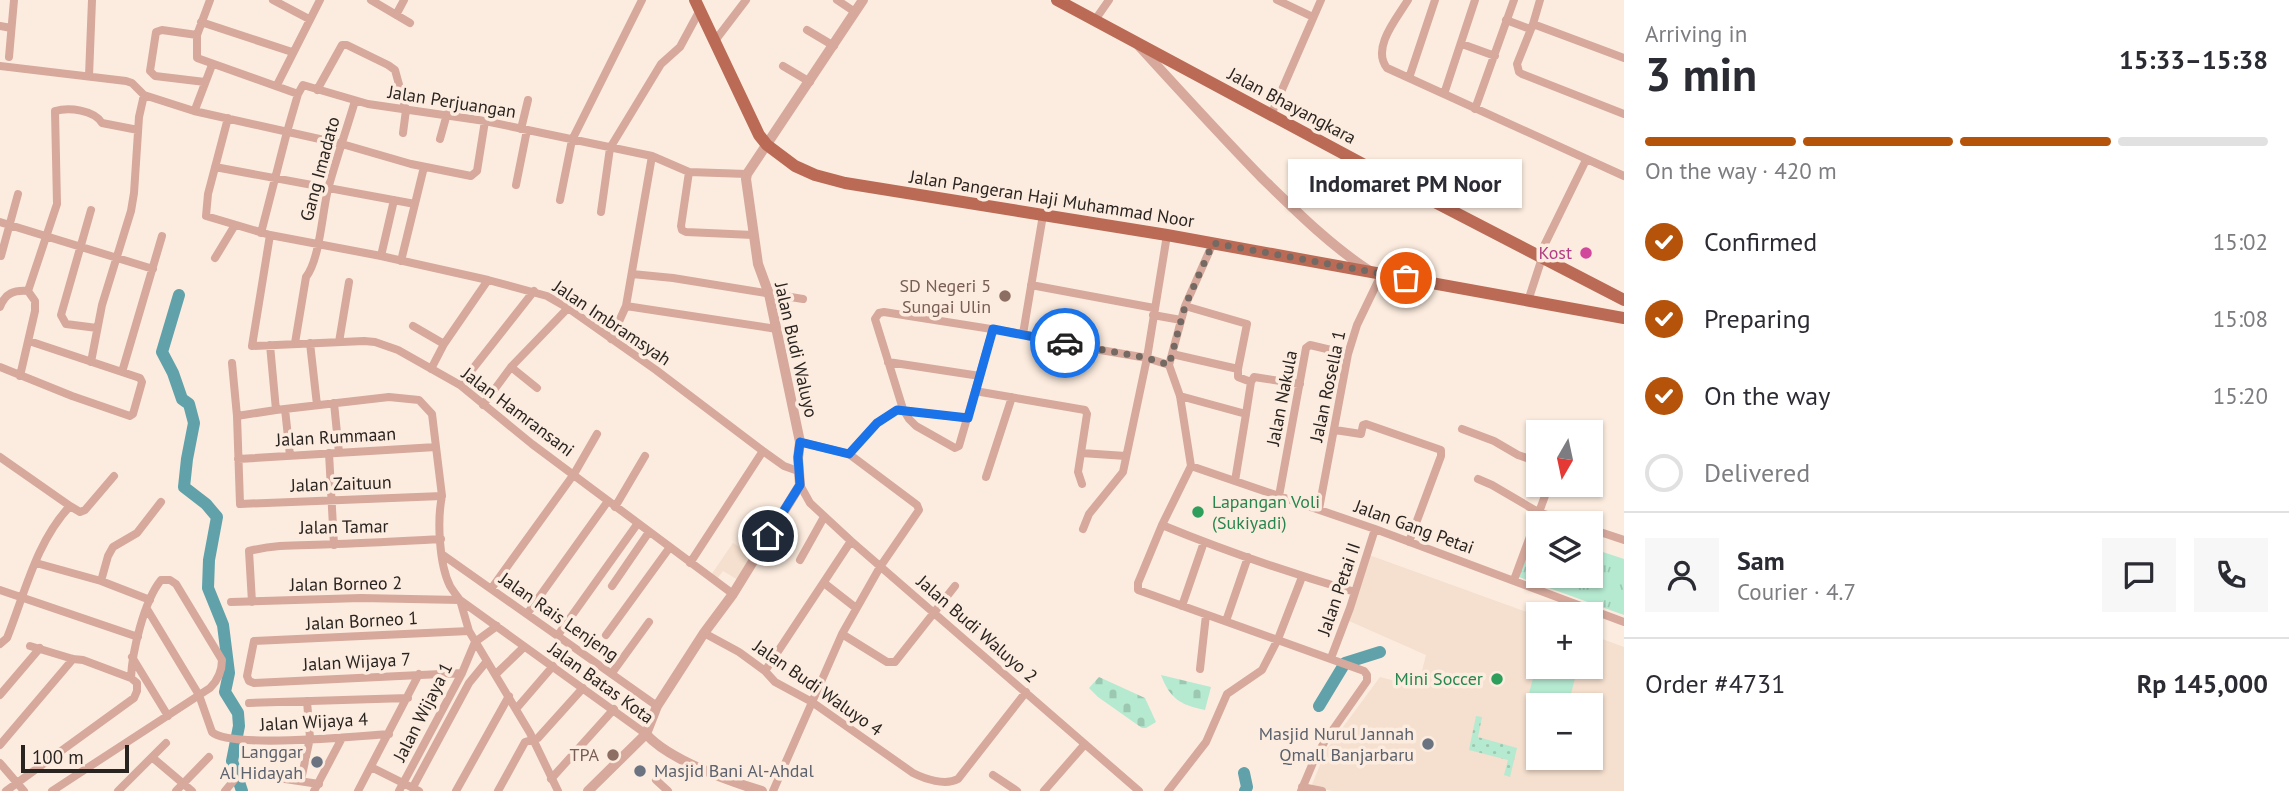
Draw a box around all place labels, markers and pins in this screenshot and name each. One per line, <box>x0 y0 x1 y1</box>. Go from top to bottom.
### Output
callout: Indomaret PM Noor <box>1289 159 1523 208</box>
place label: Kost <box>1539 241 1572 264</box>
marker: Kost <box>1578 245 1594 261</box>
pin <box>1376 248 1436 308</box>
place label: SD Negeri 5 Sungai Ulin <box>899 274 991 318</box>
marker: SD Negeri 5 Sungai Ulin <box>997 288 1013 304</box>
place label: Lapangan Voli (Sukiyadi) <box>1212 490 1320 534</box>
marker: Lapangan Voli (Sukiyadi) <box>1190 504 1206 520</box>
pin <box>738 506 798 566</box>
place label: Mini Soccer <box>1395 667 1483 690</box>
marker: Mini Soccer <box>1489 671 1505 687</box>
place label: Masjid Nurul Jannah Qmall Banjarbaru <box>1259 722 1414 766</box>
marker: Masjid Nurul Jannah Qmall Banjarbaru <box>1420 736 1436 752</box>
place label: Langgar Al Hidayah <box>220 740 303 784</box>
place label: TPA <box>570 743 599 766</box>
marker: TPA <box>605 747 621 763</box>
marker: Langgar Al Hidayah <box>309 754 325 770</box>
place label: Masjid Bani Al-Ahdal <box>654 759 814 782</box>
marker: Masjid Bani Al-Ahdal <box>632 763 648 779</box>

